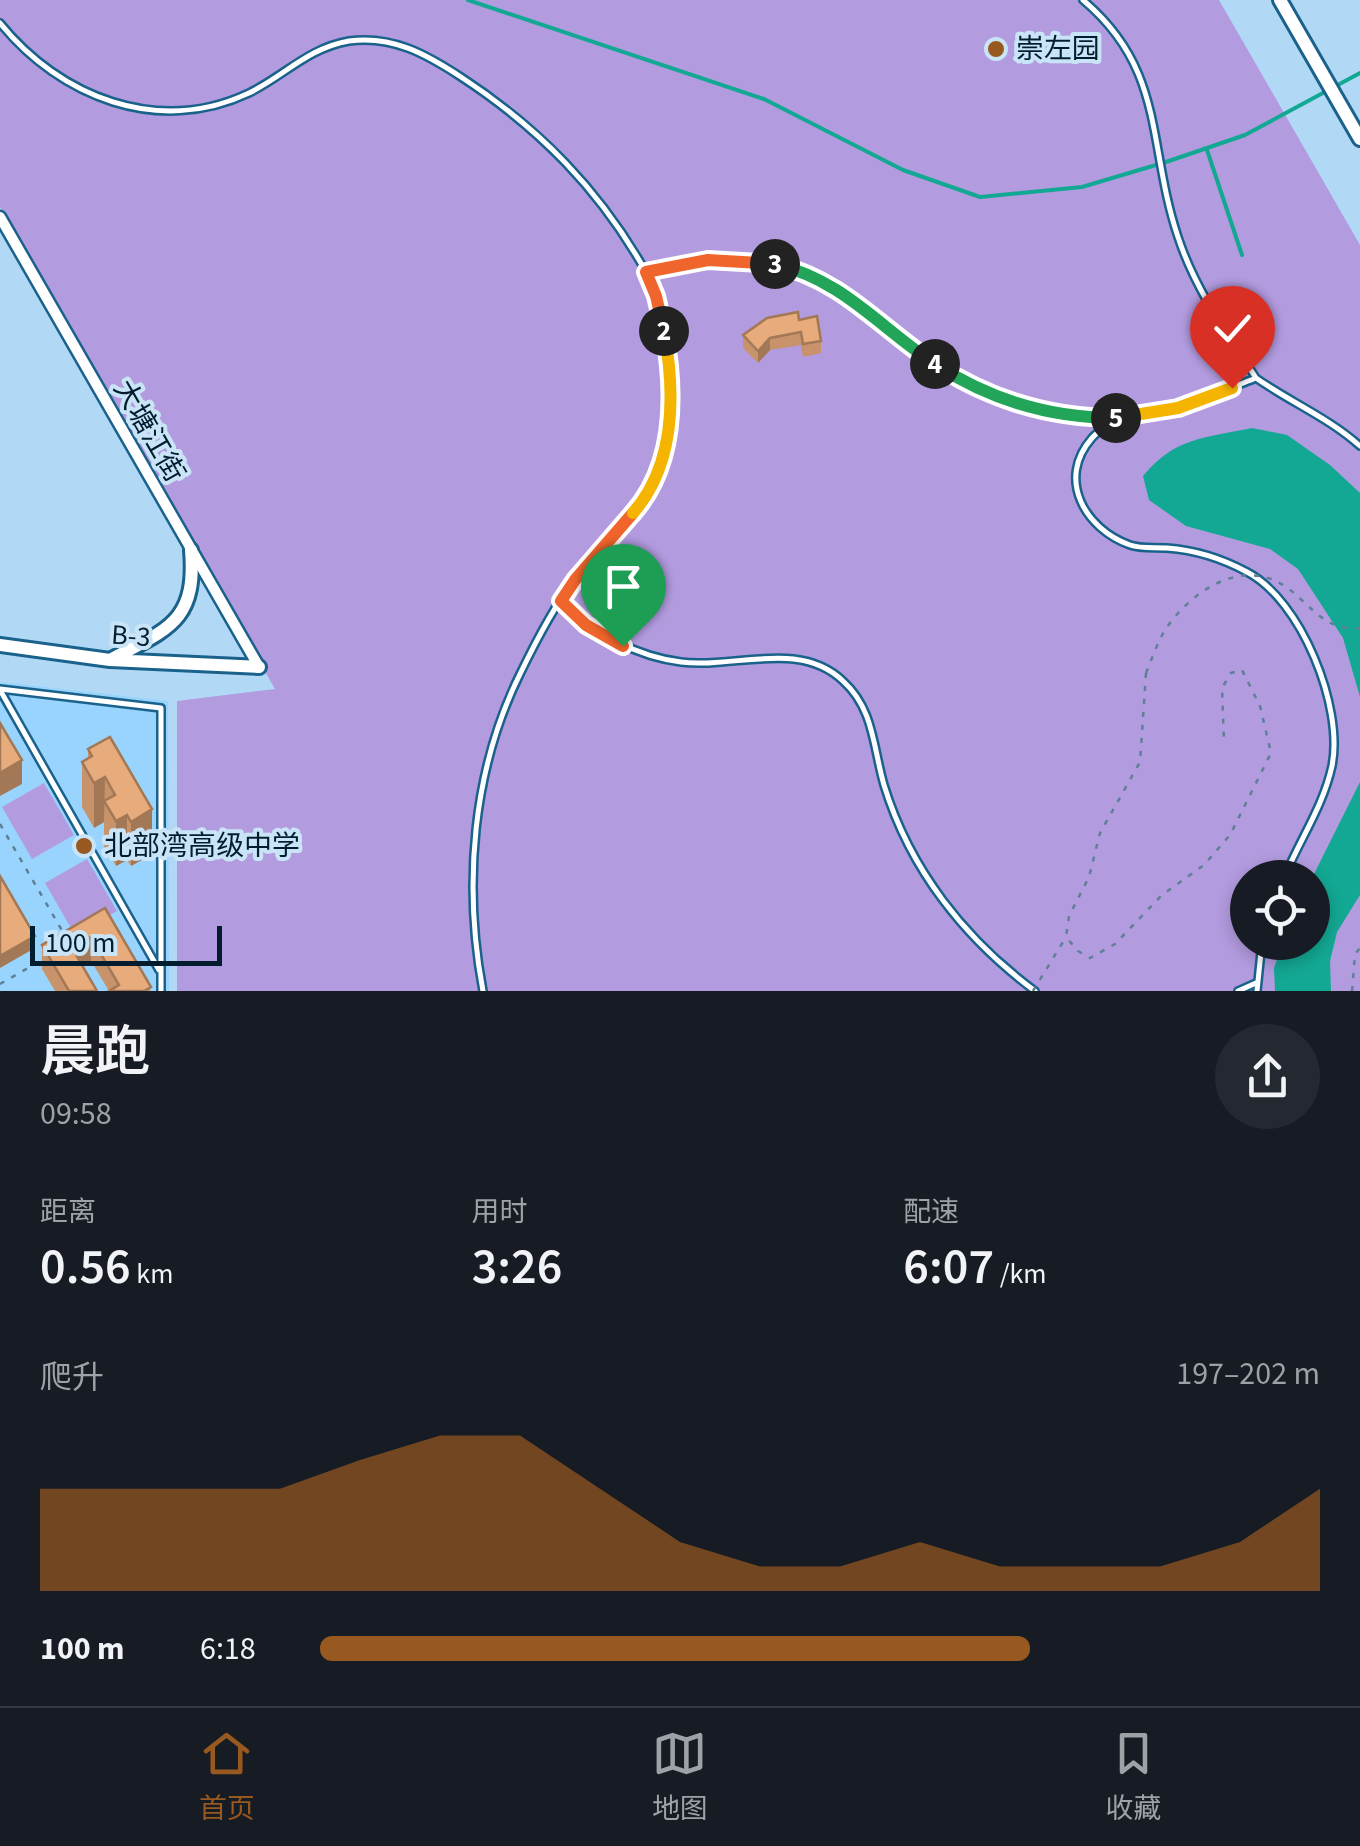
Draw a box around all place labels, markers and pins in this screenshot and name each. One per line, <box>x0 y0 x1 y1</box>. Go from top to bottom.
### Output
place label: 崇左园 <box>1016 29 1100 69</box>
marker: 崇左园 <box>985 38 1007 60</box>
pin: 3 <box>750 239 800 289</box>
pin <box>1190 286 1275 389</box>
pin: 2 <box>639 306 689 356</box>
pin: 4 <box>910 339 960 389</box>
pin: 5 <box>1091 393 1141 443</box>
pin <box>581 544 666 647</box>
place label: 北部湾高级中学 <box>104 826 300 866</box>
marker: 北部湾高级中学 <box>73 835 95 857</box>

